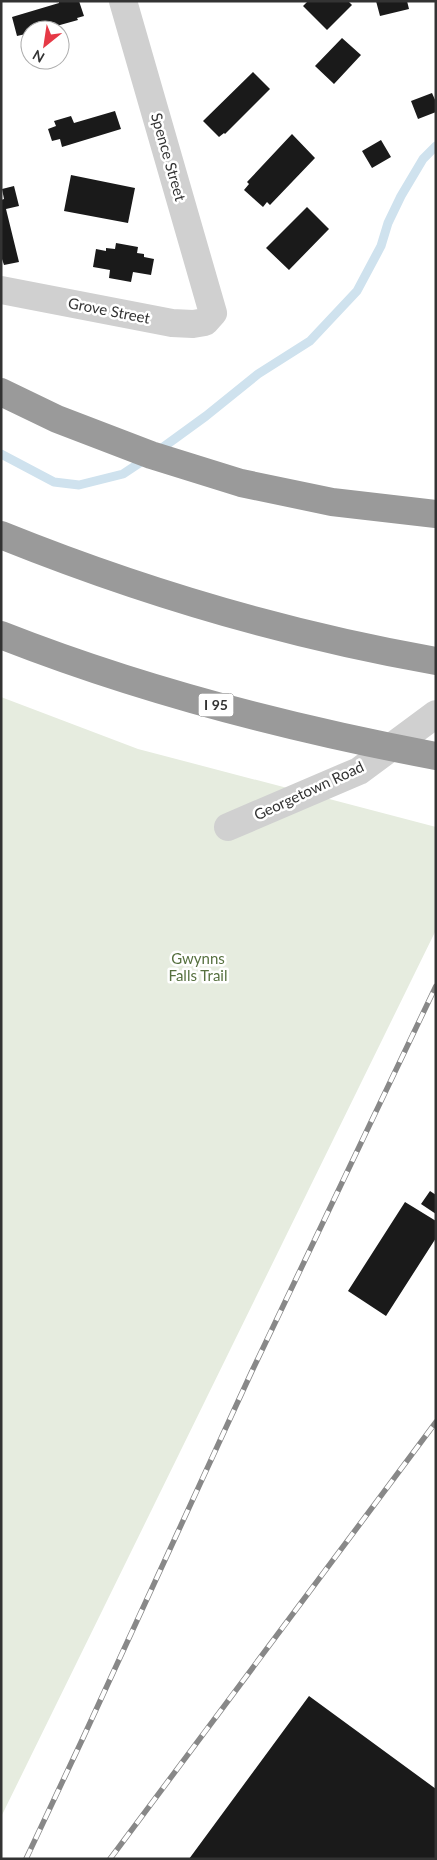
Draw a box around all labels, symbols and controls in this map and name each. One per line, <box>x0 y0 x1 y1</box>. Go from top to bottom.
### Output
north arrow <box>20 20 70 70</box>
text: N <box>29 47 47 67</box>
street label: Spence Street <box>148 111 190 204</box>
street label: Grove Street <box>67 293 152 327</box>
road number: I 95 <box>198 694 234 716</box>
street label: Georgetown Road <box>251 757 366 823</box>
park label: Gwynns Falls Trail <box>169 949 227 984</box>

